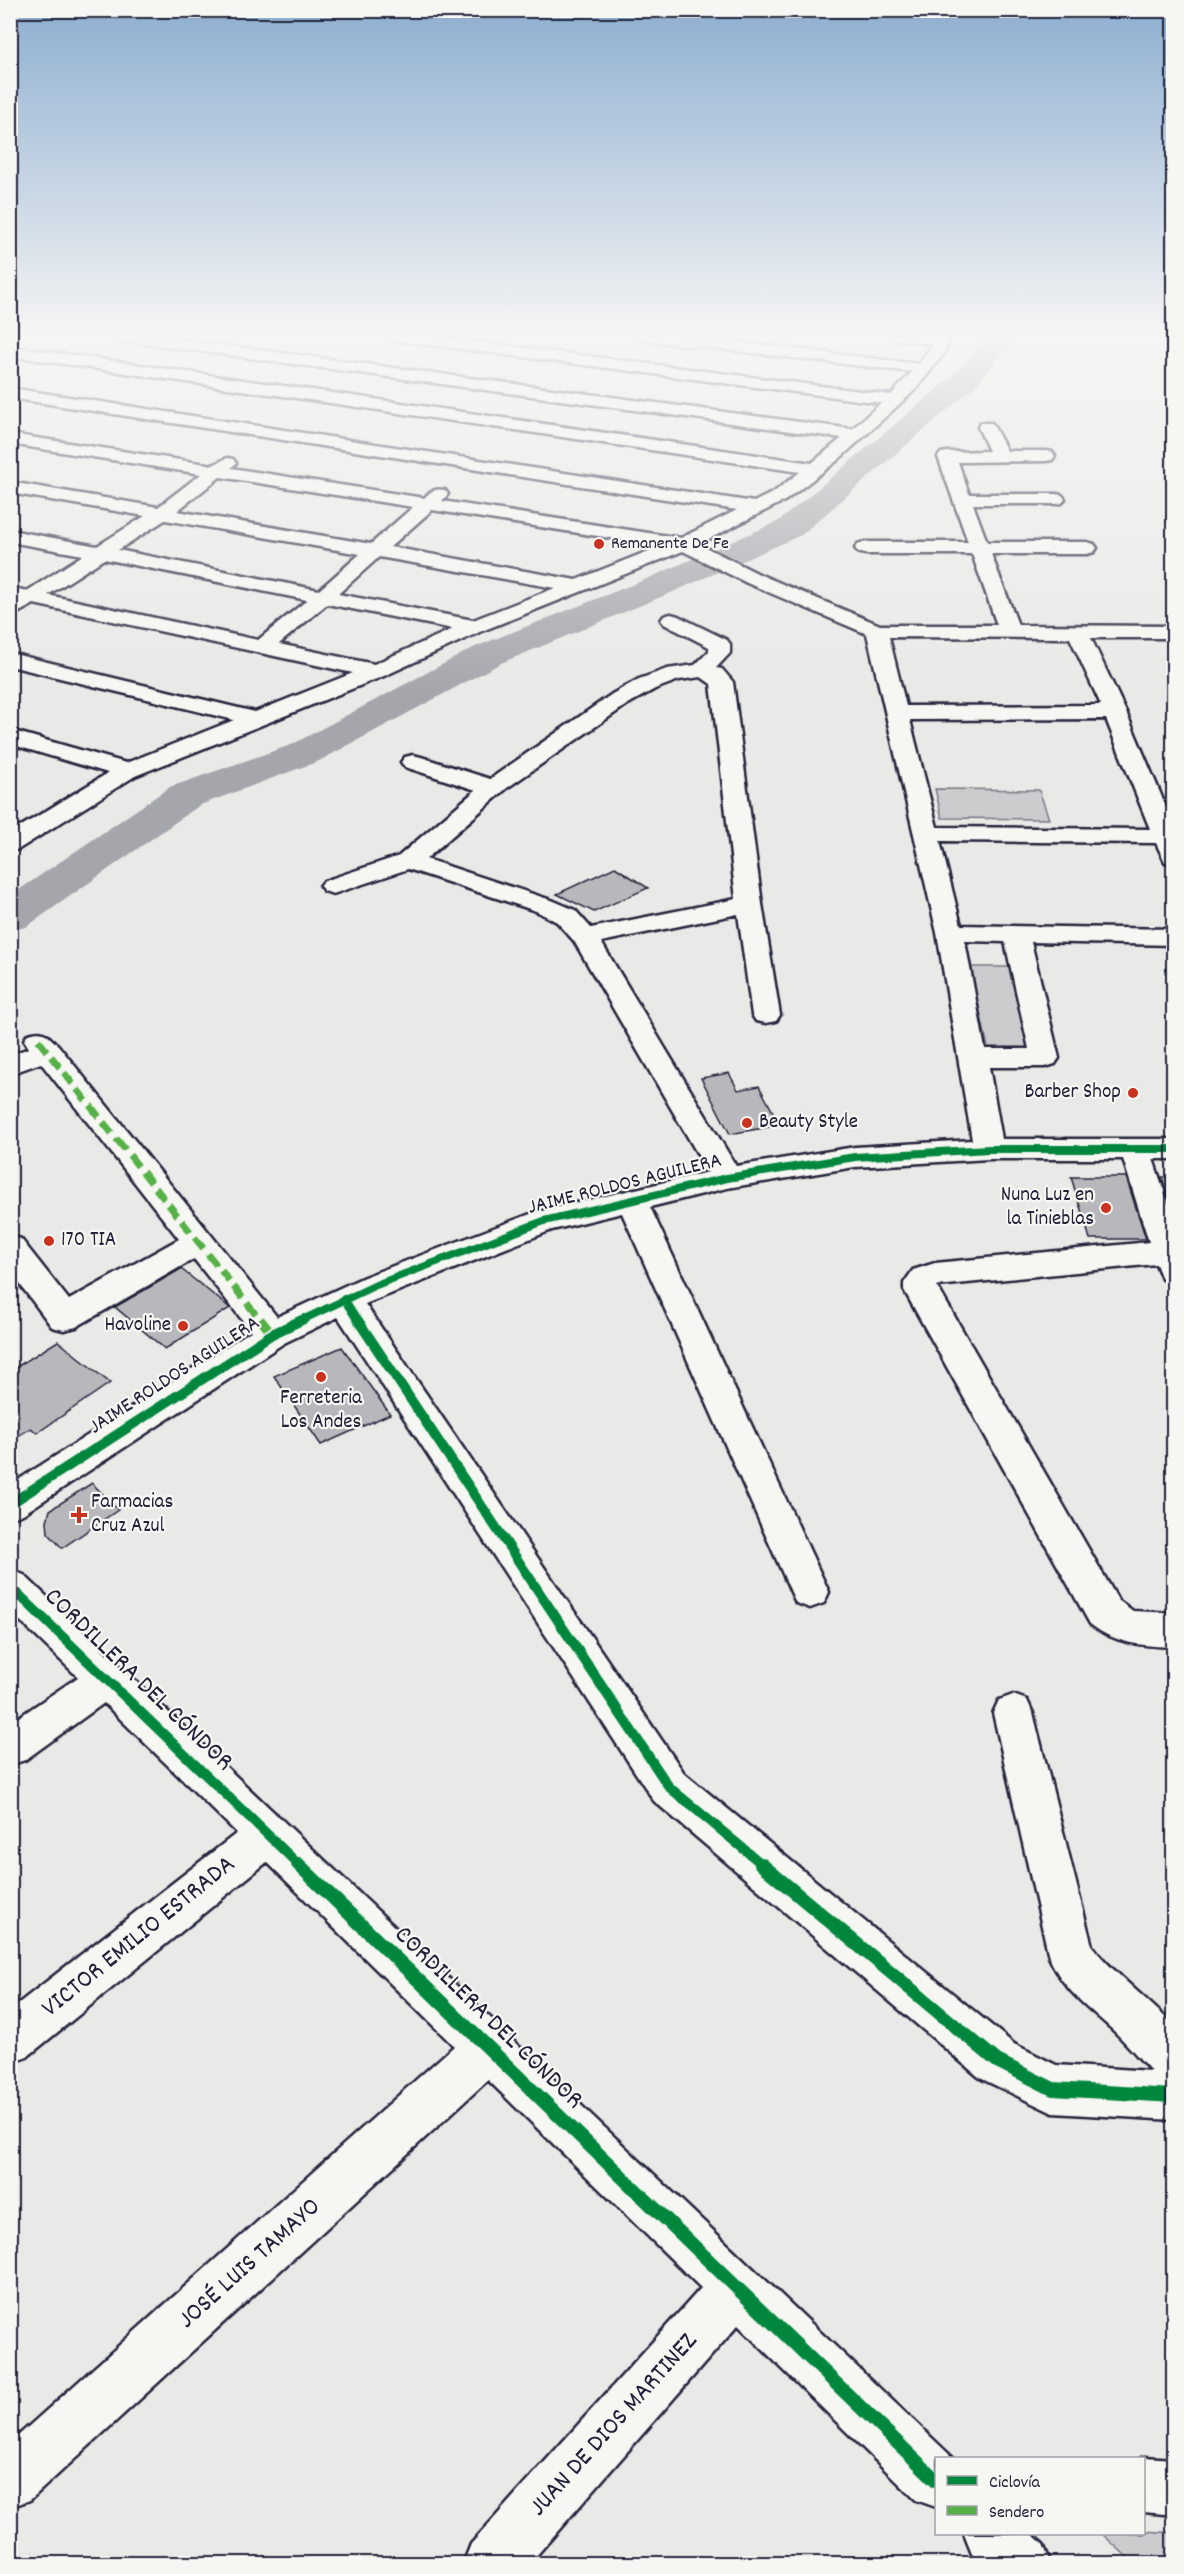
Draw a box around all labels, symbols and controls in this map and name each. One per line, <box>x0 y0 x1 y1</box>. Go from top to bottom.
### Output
place label: Remanente De Fe <box>611 532 729 557</box>
marker: Remanente De Fe <box>592 537 606 551</box>
place label: Barber Shop <box>1025 1078 1121 1108</box>
marker: Barber Shop <box>1126 1086 1140 1100</box>
place label: Beauty Style <box>759 1108 858 1138</box>
marker: Beauty Style <box>740 1116 754 1130</box>
street label: JAIME ROLDOS AGUILERA <box>525 1146 725 1224</box>
place label: Nuna Luz en la Tinieblas <box>1001 1181 1094 1235</box>
marker: Nuna Luz en la Tinieblas <box>1099 1201 1113 1215</box>
place label: 170 TIA <box>61 1226 116 1256</box>
marker: 170 TIA <box>42 1234 56 1248</box>
street label: JAIME ROLDOS AGUILERA <box>84 1309 266 1443</box>
place label: Havoline <box>105 1311 171 1341</box>
marker: Havoline <box>176 1319 190 1333</box>
marker: Ferreteria Los Andes <box>314 1370 328 1384</box>
place label: Ferreteria Los Andes <box>280 1384 363 1438</box>
place label: Farmacias Cruz Azul <box>91 1488 173 1542</box>
marker: Farmacias Cruz Azul <box>72 1508 86 1522</box>
street label: CORDILLERA DEL CÓNDOR <box>35 1580 241 1780</box>
street label: VICTOR EMILIO ESTRADA <box>34 1847 244 2027</box>
street label: CORDILLERA DEL CÓNDOR <box>385 1918 591 2118</box>
street label: JOSÉ LUIS TAMAYO <box>170 2190 330 2338</box>
street label: JUAN DE DIOS MARTINEZ <box>521 2324 707 2525</box>
legend <box>935 2457 1145 2535</box>
text: Ciclovía <box>989 2471 1041 2496</box>
text: Sendero <box>989 2501 1044 2526</box>

